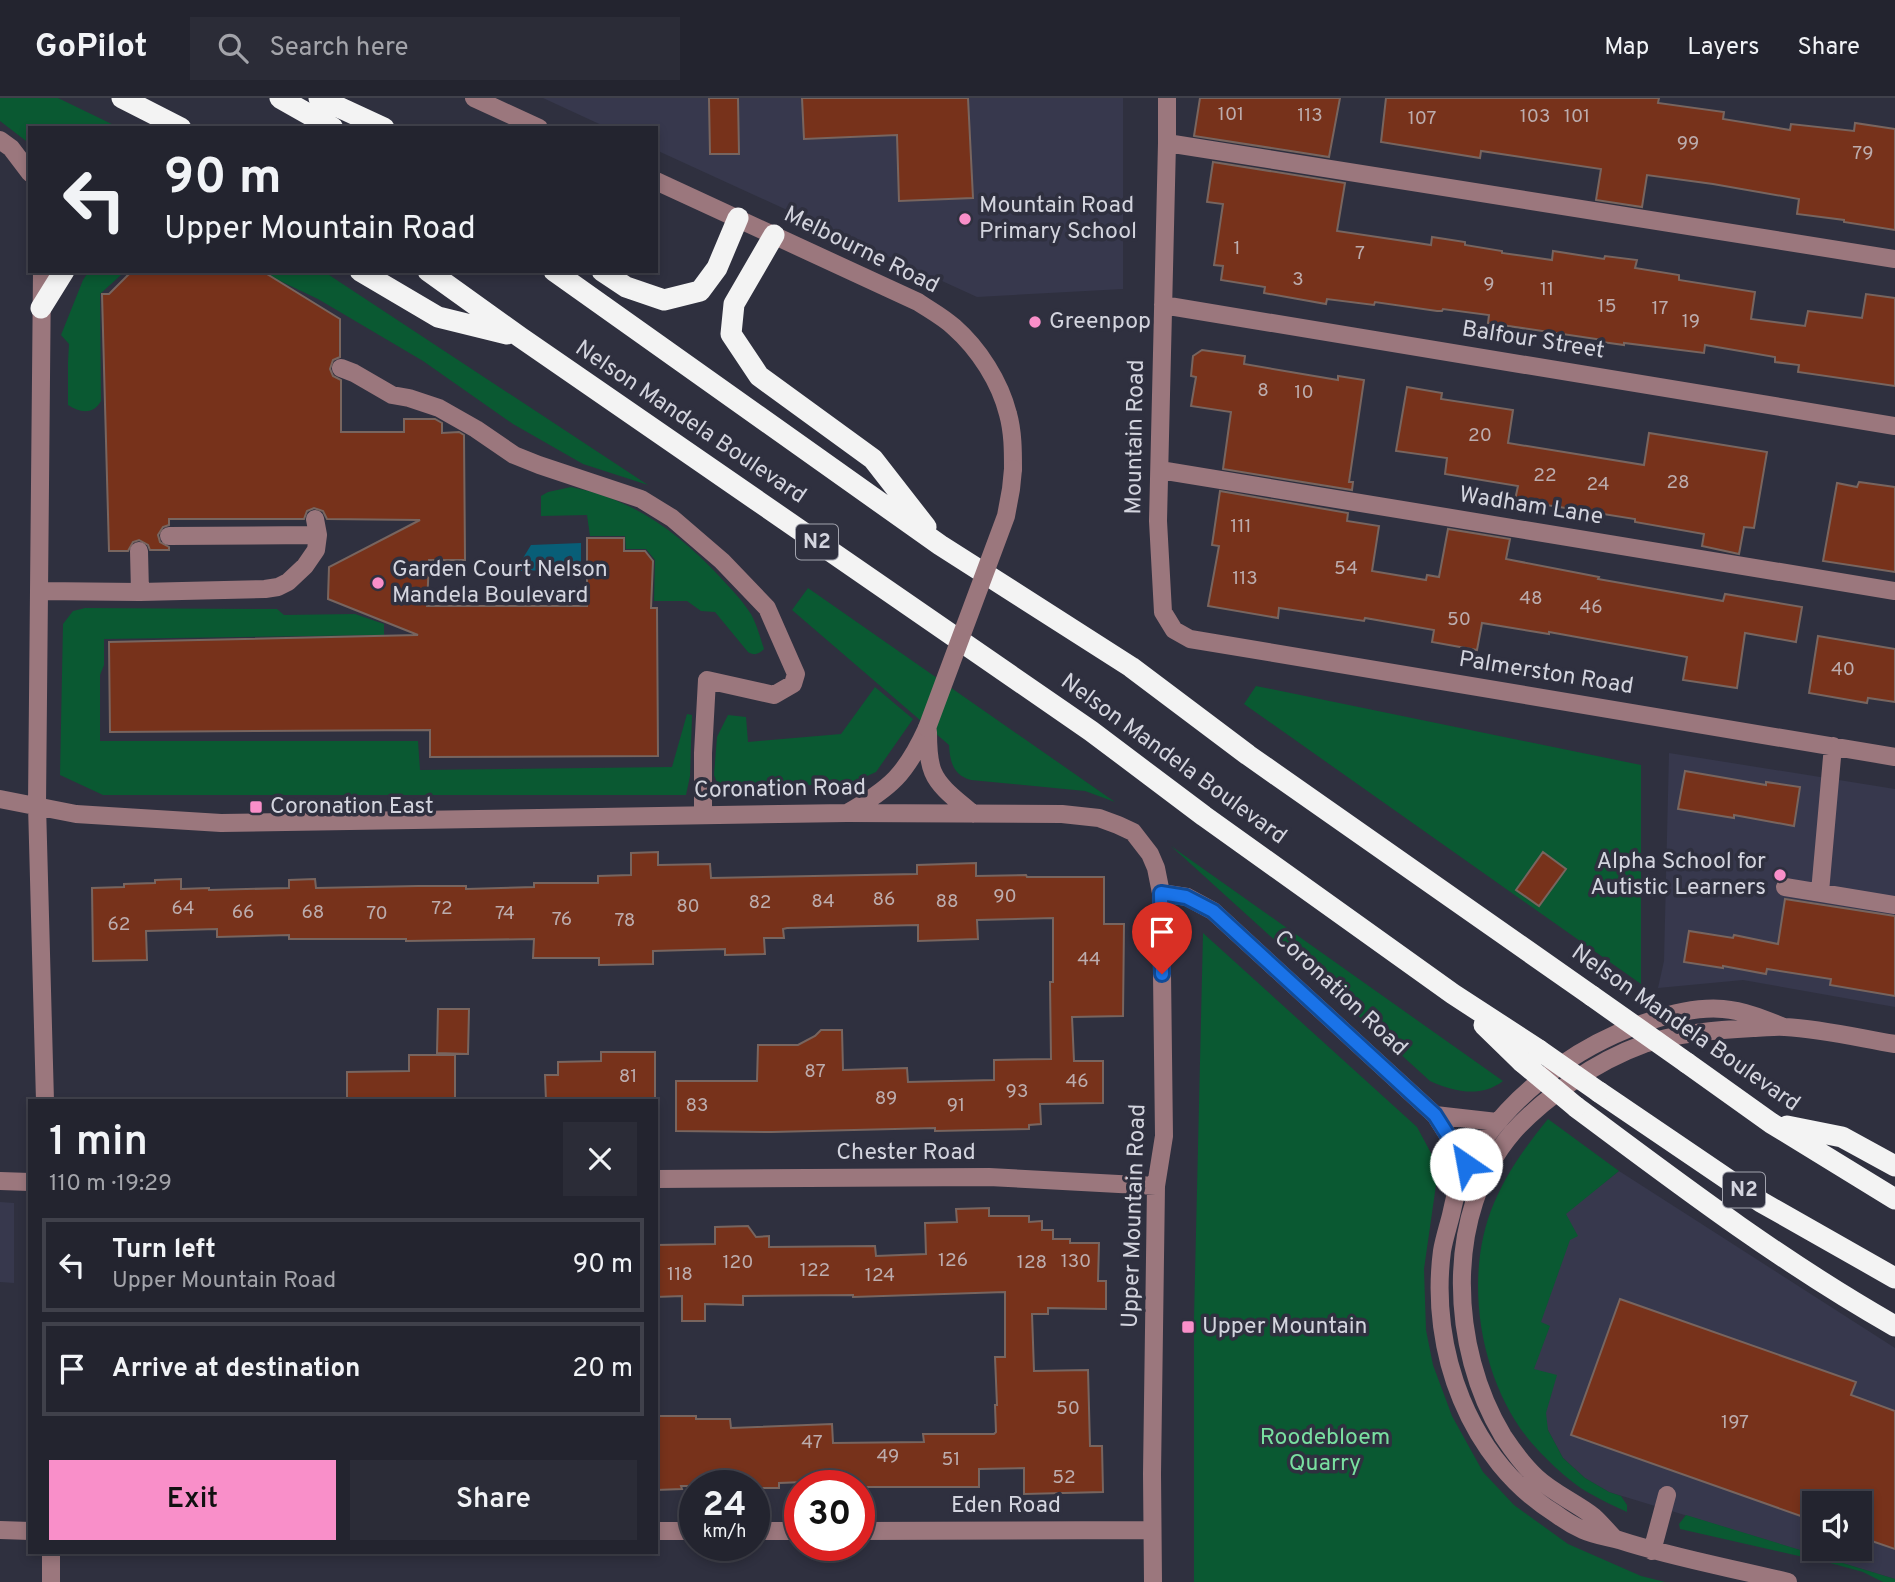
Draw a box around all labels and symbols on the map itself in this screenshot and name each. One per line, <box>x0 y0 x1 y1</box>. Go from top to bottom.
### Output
house number: 101 <box>1218 103 1244 127</box>
house number: 113 <box>1297 104 1323 128</box>
house number: 103 <box>1520 105 1550 129</box>
house number: 101 <box>1564 105 1590 129</box>
house number: 107 <box>1408 107 1436 131</box>
house number: 99 <box>1677 132 1699 156</box>
house number: 79 <box>1852 142 1874 166</box>
place label: Mountain Road Primary School <box>979 192 1137 247</box>
street label: Melbourne Road <box>779 201 943 301</box>
marker: Mountain Road Primary School <box>957 211 973 227</box>
house number: 1 <box>1233 237 1241 261</box>
house number: 7 <box>1355 242 1365 266</box>
house number: 3 <box>1292 268 1304 292</box>
house number: 9 <box>1483 273 1495 297</box>
house number: 11 <box>1540 278 1554 302</box>
house number: 15 <box>1598 295 1616 319</box>
house number: 17 <box>1652 297 1669 321</box>
place label: Greenpop <box>1049 308 1151 337</box>
house number: 19 <box>1682 310 1700 334</box>
marker: Greenpop <box>1027 314 1043 330</box>
street label: Balfour Street <box>1460 315 1606 367</box>
street label: Nelson Mandela Boulevard <box>569 335 811 511</box>
street label: Mountain Road <box>1120 359 1152 515</box>
house number: 8 <box>1257 379 1269 403</box>
house number: 10 <box>1294 381 1314 405</box>
house number: 20 <box>1468 424 1492 448</box>
house number: 22 <box>1533 464 1557 488</box>
house number: 28 <box>1666 471 1690 495</box>
house number: 24 <box>1586 473 1610 497</box>
street label: Wadham Lane <box>1457 481 1605 533</box>
house number: 111 <box>1230 515 1252 539</box>
road number: N2 <box>796 524 838 560</box>
place label: Garden Court Nelson Mandela Boulevard <box>392 556 608 611</box>
house number: 54 <box>1334 557 1358 581</box>
house number: 113 <box>1232 567 1258 591</box>
marker: Garden Court Nelson Mandela Boulevard <box>370 575 386 591</box>
house number: 48 <box>1519 587 1543 611</box>
house number: 46 <box>1579 596 1603 620</box>
house number: 50 <box>1447 608 1471 632</box>
street label: Palmerston Road <box>1456 646 1636 702</box>
house number: 40 <box>1831 658 1855 682</box>
street label: Nelson Mandela Boulevard <box>1054 668 1292 852</box>
street label: Coronation Road <box>694 774 866 806</box>
place label: Coronation East <box>270 793 434 822</box>
marker: Coronation East <box>248 799 264 815</box>
place label: Alpha School for Autistic Learners <box>1590 848 1766 903</box>
marker: Alpha School for Autistic Learners <box>1772 867 1788 883</box>
house number: 90 <box>993 885 1017 909</box>
house number: 86 <box>873 888 895 912</box>
house number: 84 <box>811 890 835 914</box>
house number: 88 <box>935 890 959 914</box>
house number: 82 <box>749 891 771 915</box>
house number: 80 <box>676 895 700 919</box>
house number: 64 <box>171 897 195 921</box>
house number: 72 <box>431 897 453 921</box>
house number: 66 <box>232 901 254 925</box>
house number: 68 <box>302 901 324 925</box>
house number: 70 <box>366 902 388 926</box>
house number: 74 <box>495 902 515 926</box>
pin <box>1132 902 1192 974</box>
house number: 76 <box>552 908 572 932</box>
house number: 78 <box>615 909 635 933</box>
house number: 62 <box>108 913 130 937</box>
street label: Coronation Road <box>1267 925 1413 1063</box>
street label: Nelson Mandela Boulevard <box>1565 939 1805 1119</box>
house number: 44 <box>1077 948 1101 972</box>
house number: 87 <box>804 1060 826 1084</box>
house number: 81 <box>619 1065 637 1089</box>
house number: 46 <box>1065 1070 1089 1094</box>
house number: 93 <box>1006 1080 1028 1104</box>
house number: 89 <box>875 1087 897 1111</box>
house number: 83 <box>685 1094 709 1118</box>
house number: 91 <box>947 1094 965 1118</box>
street label: Upper Mountain Road <box>1117 1103 1153 1329</box>
position arrow <box>1429 1127 1503 1201</box>
street label: Chester Road <box>836 1139 976 1168</box>
road number: N2 <box>1723 1172 1765 1208</box>
house number: 126 <box>938 1249 968 1273</box>
house number: 130 <box>1061 1250 1091 1274</box>
house number: 120 <box>723 1251 753 1275</box>
house number: 128 <box>1017 1251 1047 1275</box>
house number: 122 <box>800 1259 830 1283</box>
house number: 118 <box>667 1263 693 1287</box>
house number: 124 <box>865 1264 895 1288</box>
place label: Upper Mountain <box>1202 1313 1367 1342</box>
marker: Upper Mountain <box>1180 1319 1196 1335</box>
house number: 50 <box>1056 1397 1080 1421</box>
house number: 197 <box>1721 1411 1749 1435</box>
park label: Roodebloem Quarry <box>1260 1424 1390 1479</box>
house number: 47 <box>801 1431 823 1455</box>
house number: 49 <box>877 1445 899 1469</box>
house number: 51 <box>942 1448 960 1472</box>
house number: 52 <box>1052 1466 1076 1490</box>
speed limit sign: 30 <box>784 1470 875 1561</box>
street label: Eden Road <box>951 1492 1061 1521</box>

